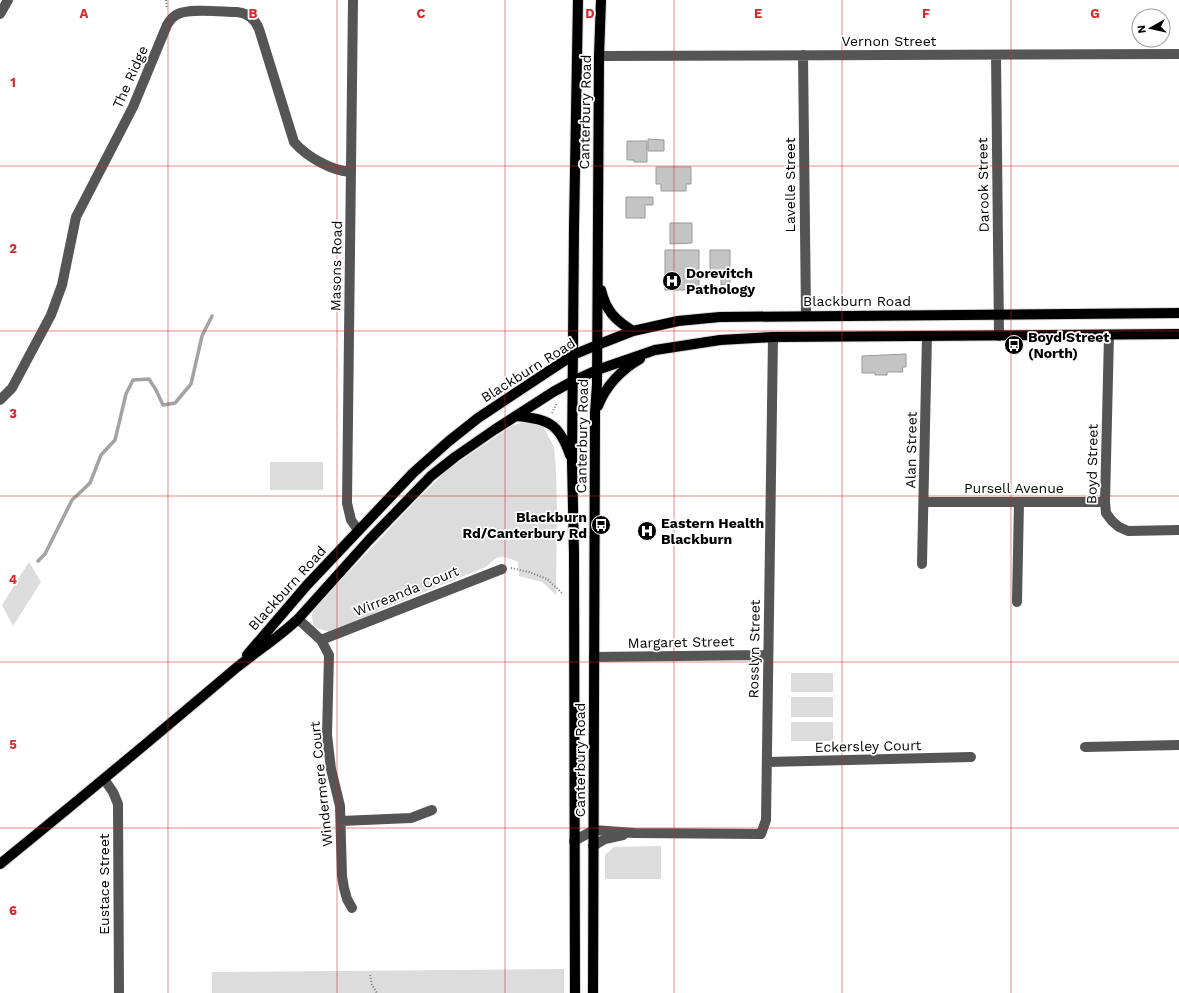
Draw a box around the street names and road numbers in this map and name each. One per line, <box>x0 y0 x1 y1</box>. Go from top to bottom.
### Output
street label: Vernon Street <box>842 33 937 49</box>
street label: The Ridge <box>109 43 151 111</box>
street label: Canterbury Road <box>576 55 594 169</box>
street label: Lavelle Street <box>782 137 798 232</box>
street label: Darook Street <box>974 137 992 233</box>
street label: Masons Road <box>327 221 345 311</box>
street label: Blackburn Road <box>803 293 911 309</box>
street label: Blackburn Road <box>478 335 578 405</box>
street label: Canterbury Road <box>573 379 591 493</box>
street label: Alan Street <box>902 411 920 489</box>
street label: Boyd Street <box>1083 424 1101 504</box>
street label: Pursell Avenue <box>964 480 1064 496</box>
street label: Blackburn Road <box>245 543 329 633</box>
street label: Wirreanda Court <box>351 563 461 619</box>
street label: Rosslyn Street <box>745 599 763 699</box>
street label: Margaret Street <box>628 633 735 651</box>
street label: Canterbury Road <box>572 703 588 817</box>
street label: Windermere Court <box>306 720 336 847</box>
street label: Eckersley Court <box>815 737 922 755</box>
street label: Eustace Street <box>96 833 112 935</box>

